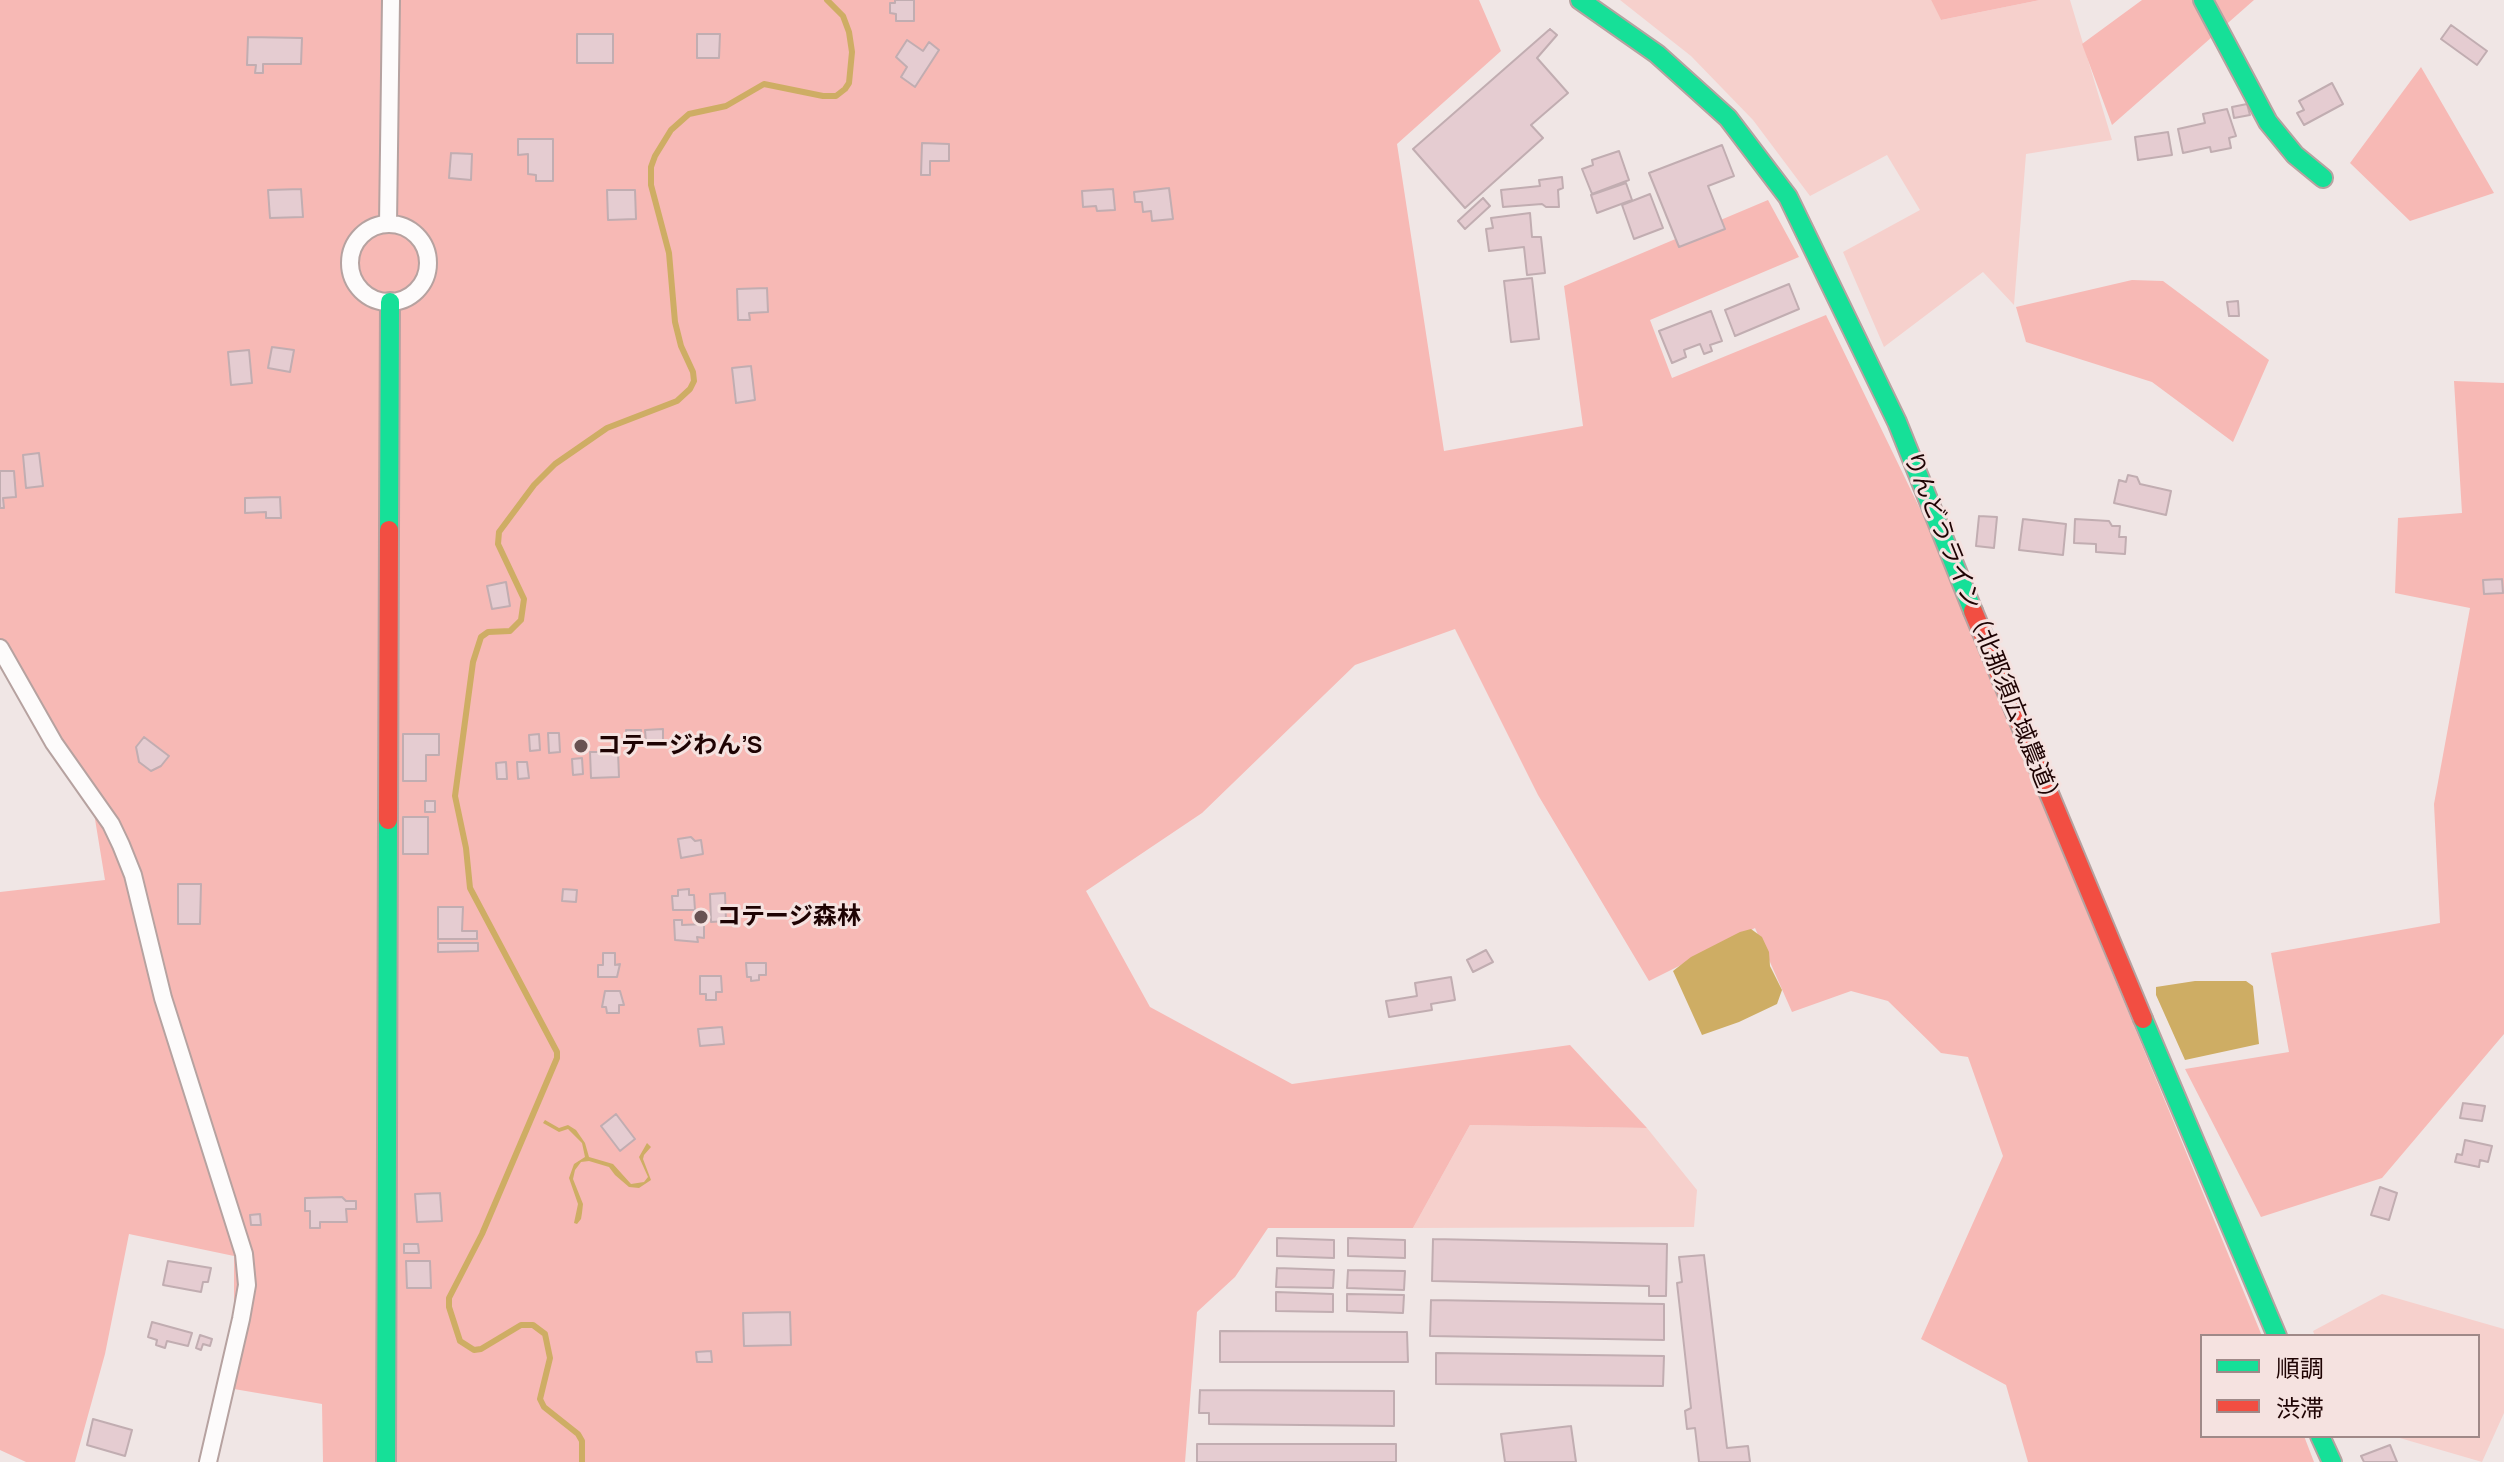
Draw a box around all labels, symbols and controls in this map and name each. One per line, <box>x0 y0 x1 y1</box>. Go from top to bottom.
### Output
street label: りんどうライン（北那須広域農道） <box>1897 448 2067 814</box>
place label: コテージわん’S <box>597 732 762 760</box>
marker: コテージわん’S <box>572 737 590 755</box>
place label: コテージ森林 <box>717 903 861 931</box>
marker: コテージ森林 <box>692 908 710 926</box>
legend <box>2200 1334 2480 1438</box>
text: 順調 <box>2276 1351 2324 1384</box>
text: 渋滞 <box>2276 1391 2324 1424</box>

